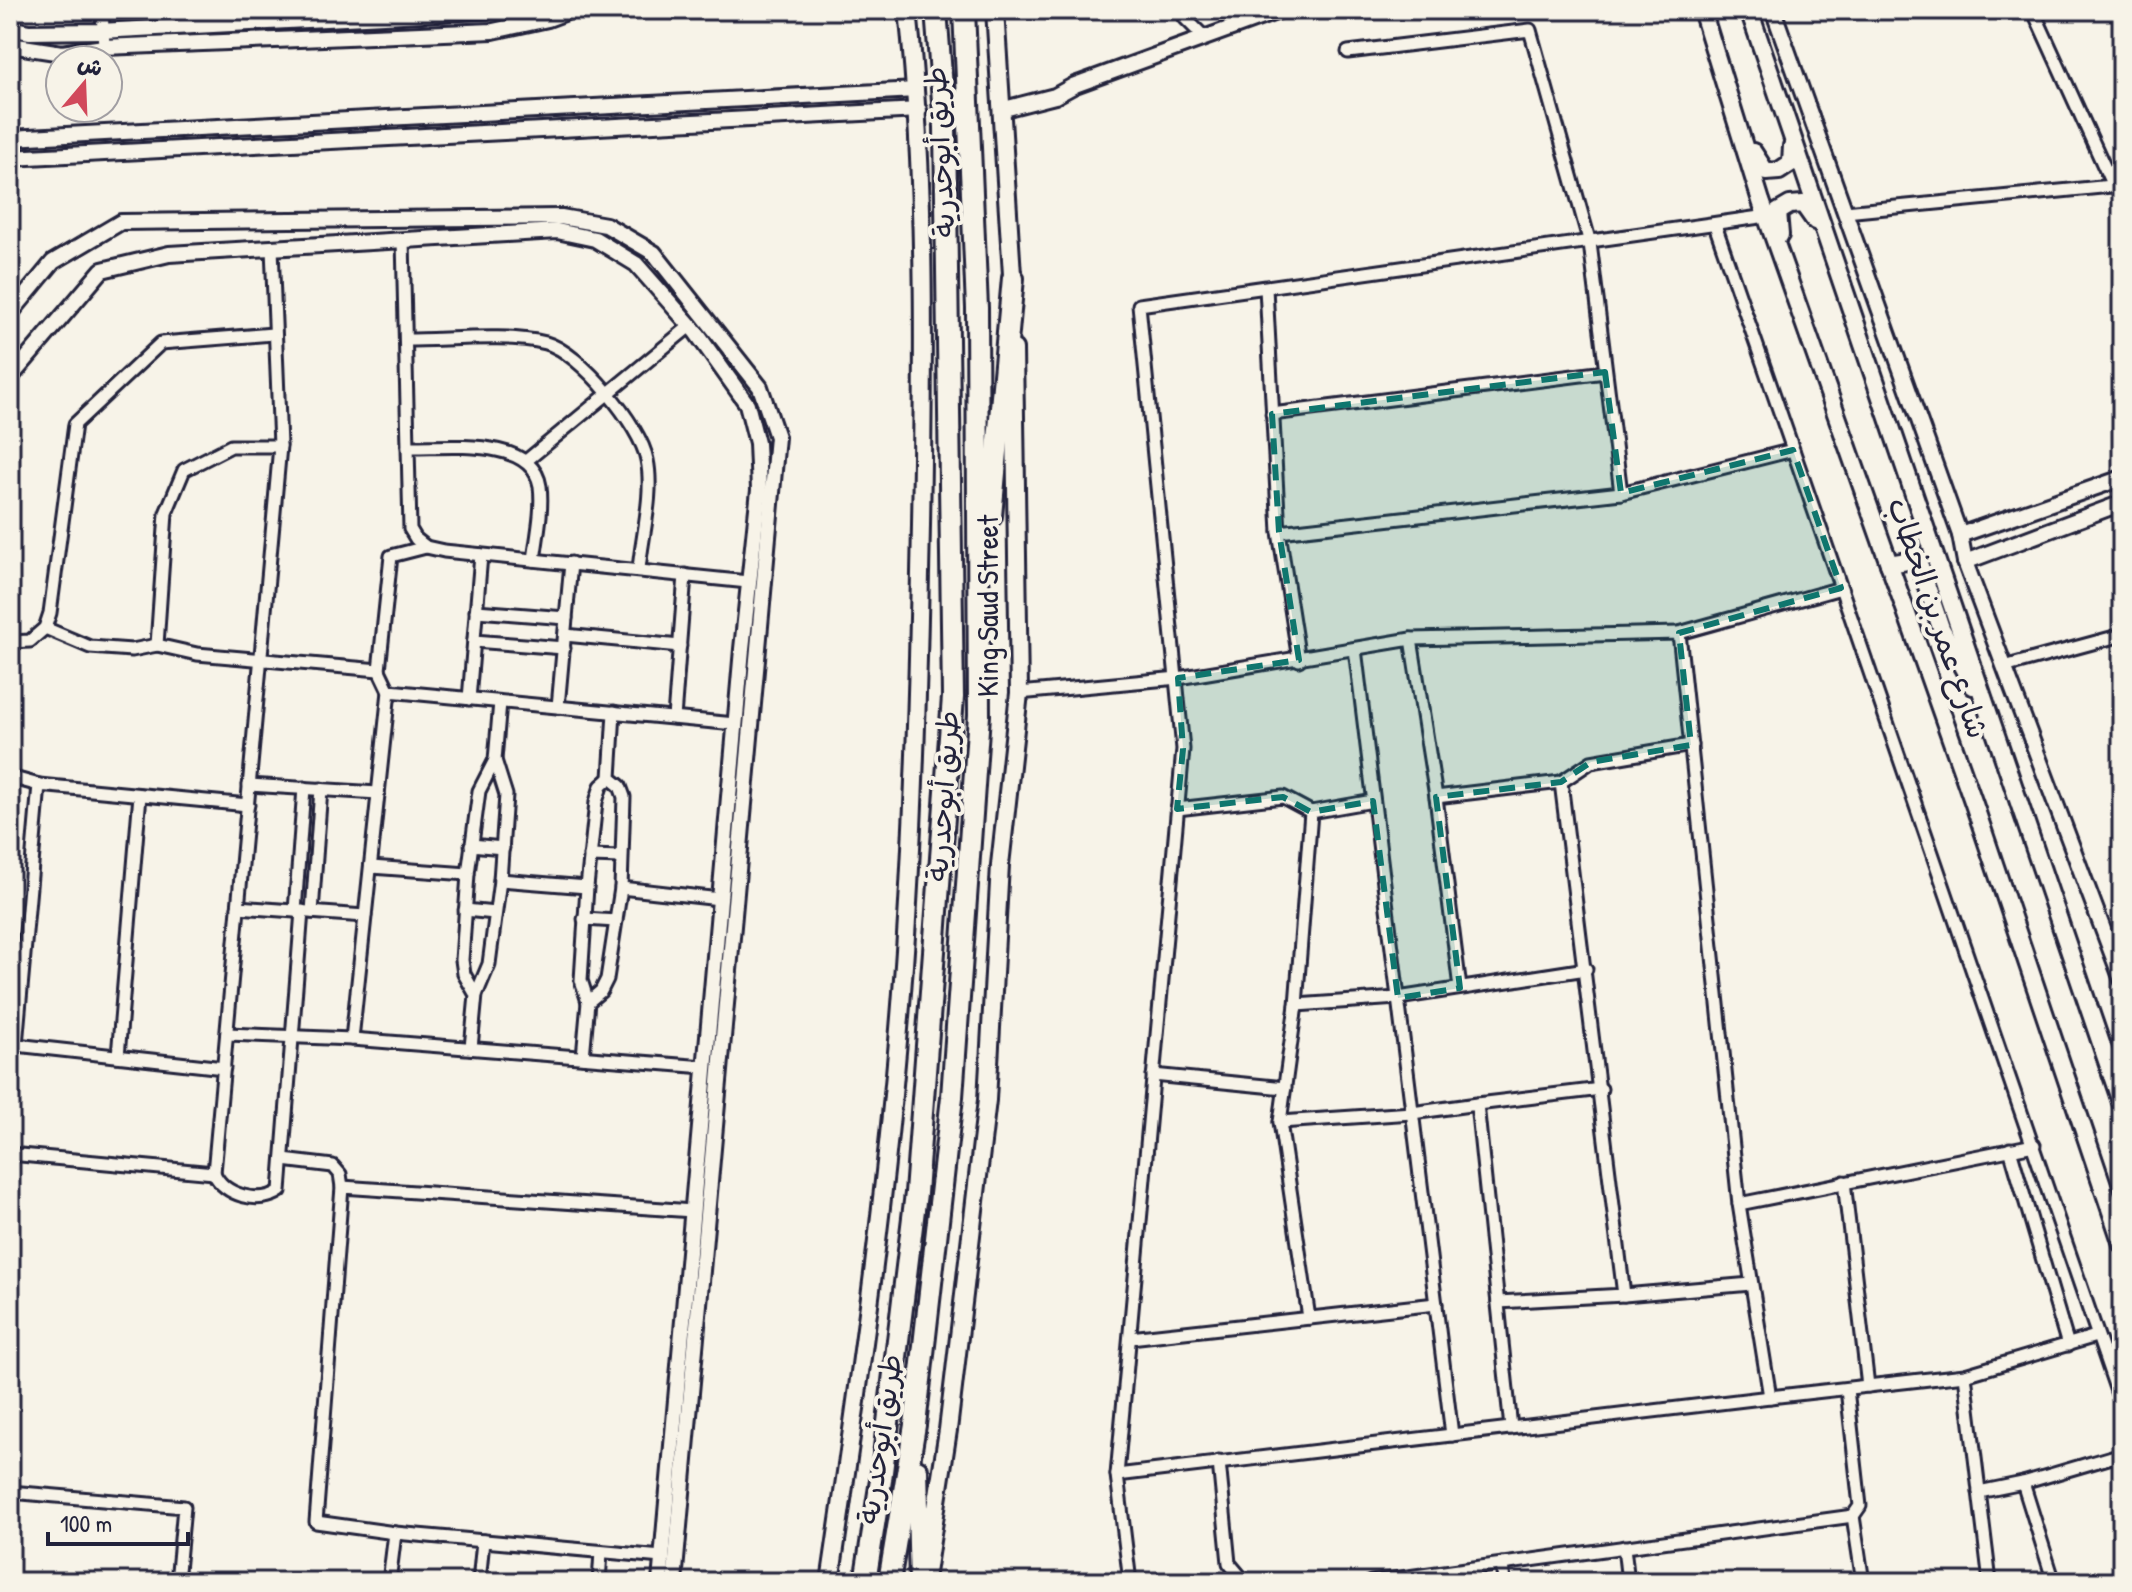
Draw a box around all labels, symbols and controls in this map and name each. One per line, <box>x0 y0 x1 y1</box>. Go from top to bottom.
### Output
north arrow <box>44 44 124 124</box>
text: ش <box>74 47 107 83</box>
street label: طريق أبوحدرية <box>915 65 964 239</box>
street label: شارع عمر بن الخطاب <box>1877 492 1999 744</box>
street label: King Saud Street <box>967 514 1007 697</box>
street label: طريق أبوحدرية <box>916 709 969 883</box>
street label: طريق أبوحدرية <box>847 1351 912 1527</box>
scale bar <box>48 1496 188 1546</box>
text: 100 m <box>60 1507 112 1539</box>

